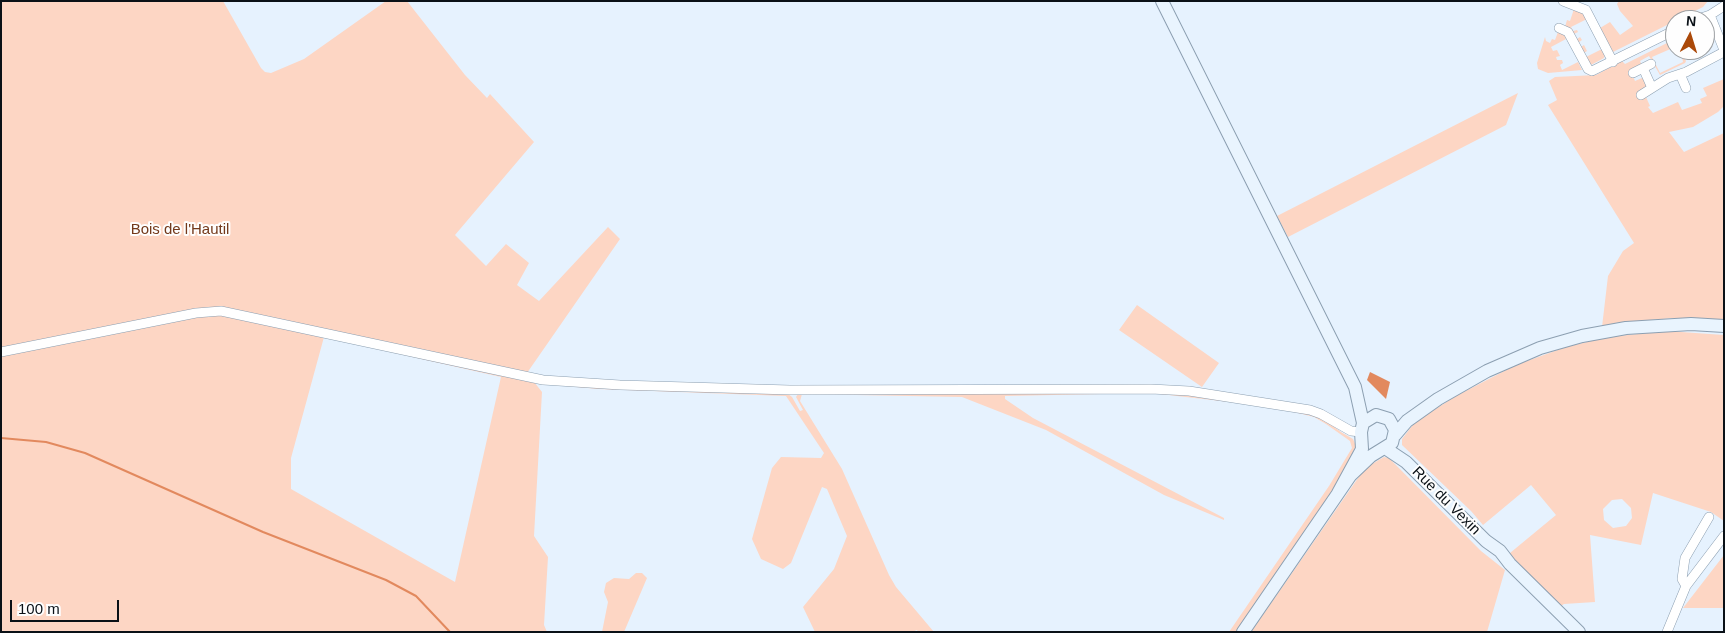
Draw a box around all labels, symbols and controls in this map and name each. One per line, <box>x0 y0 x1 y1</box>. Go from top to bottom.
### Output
north arrow <box>1665 10 1715 60</box>
text: N <box>1685 13 1697 29</box>
park label: Bois de l'Hautil <box>131 221 229 239</box>
street label: Rue du Vexin <box>1408 463 1484 539</box>
scale bar <box>12 590 121 622</box>
text: 100 m <box>18 600 60 617</box>

